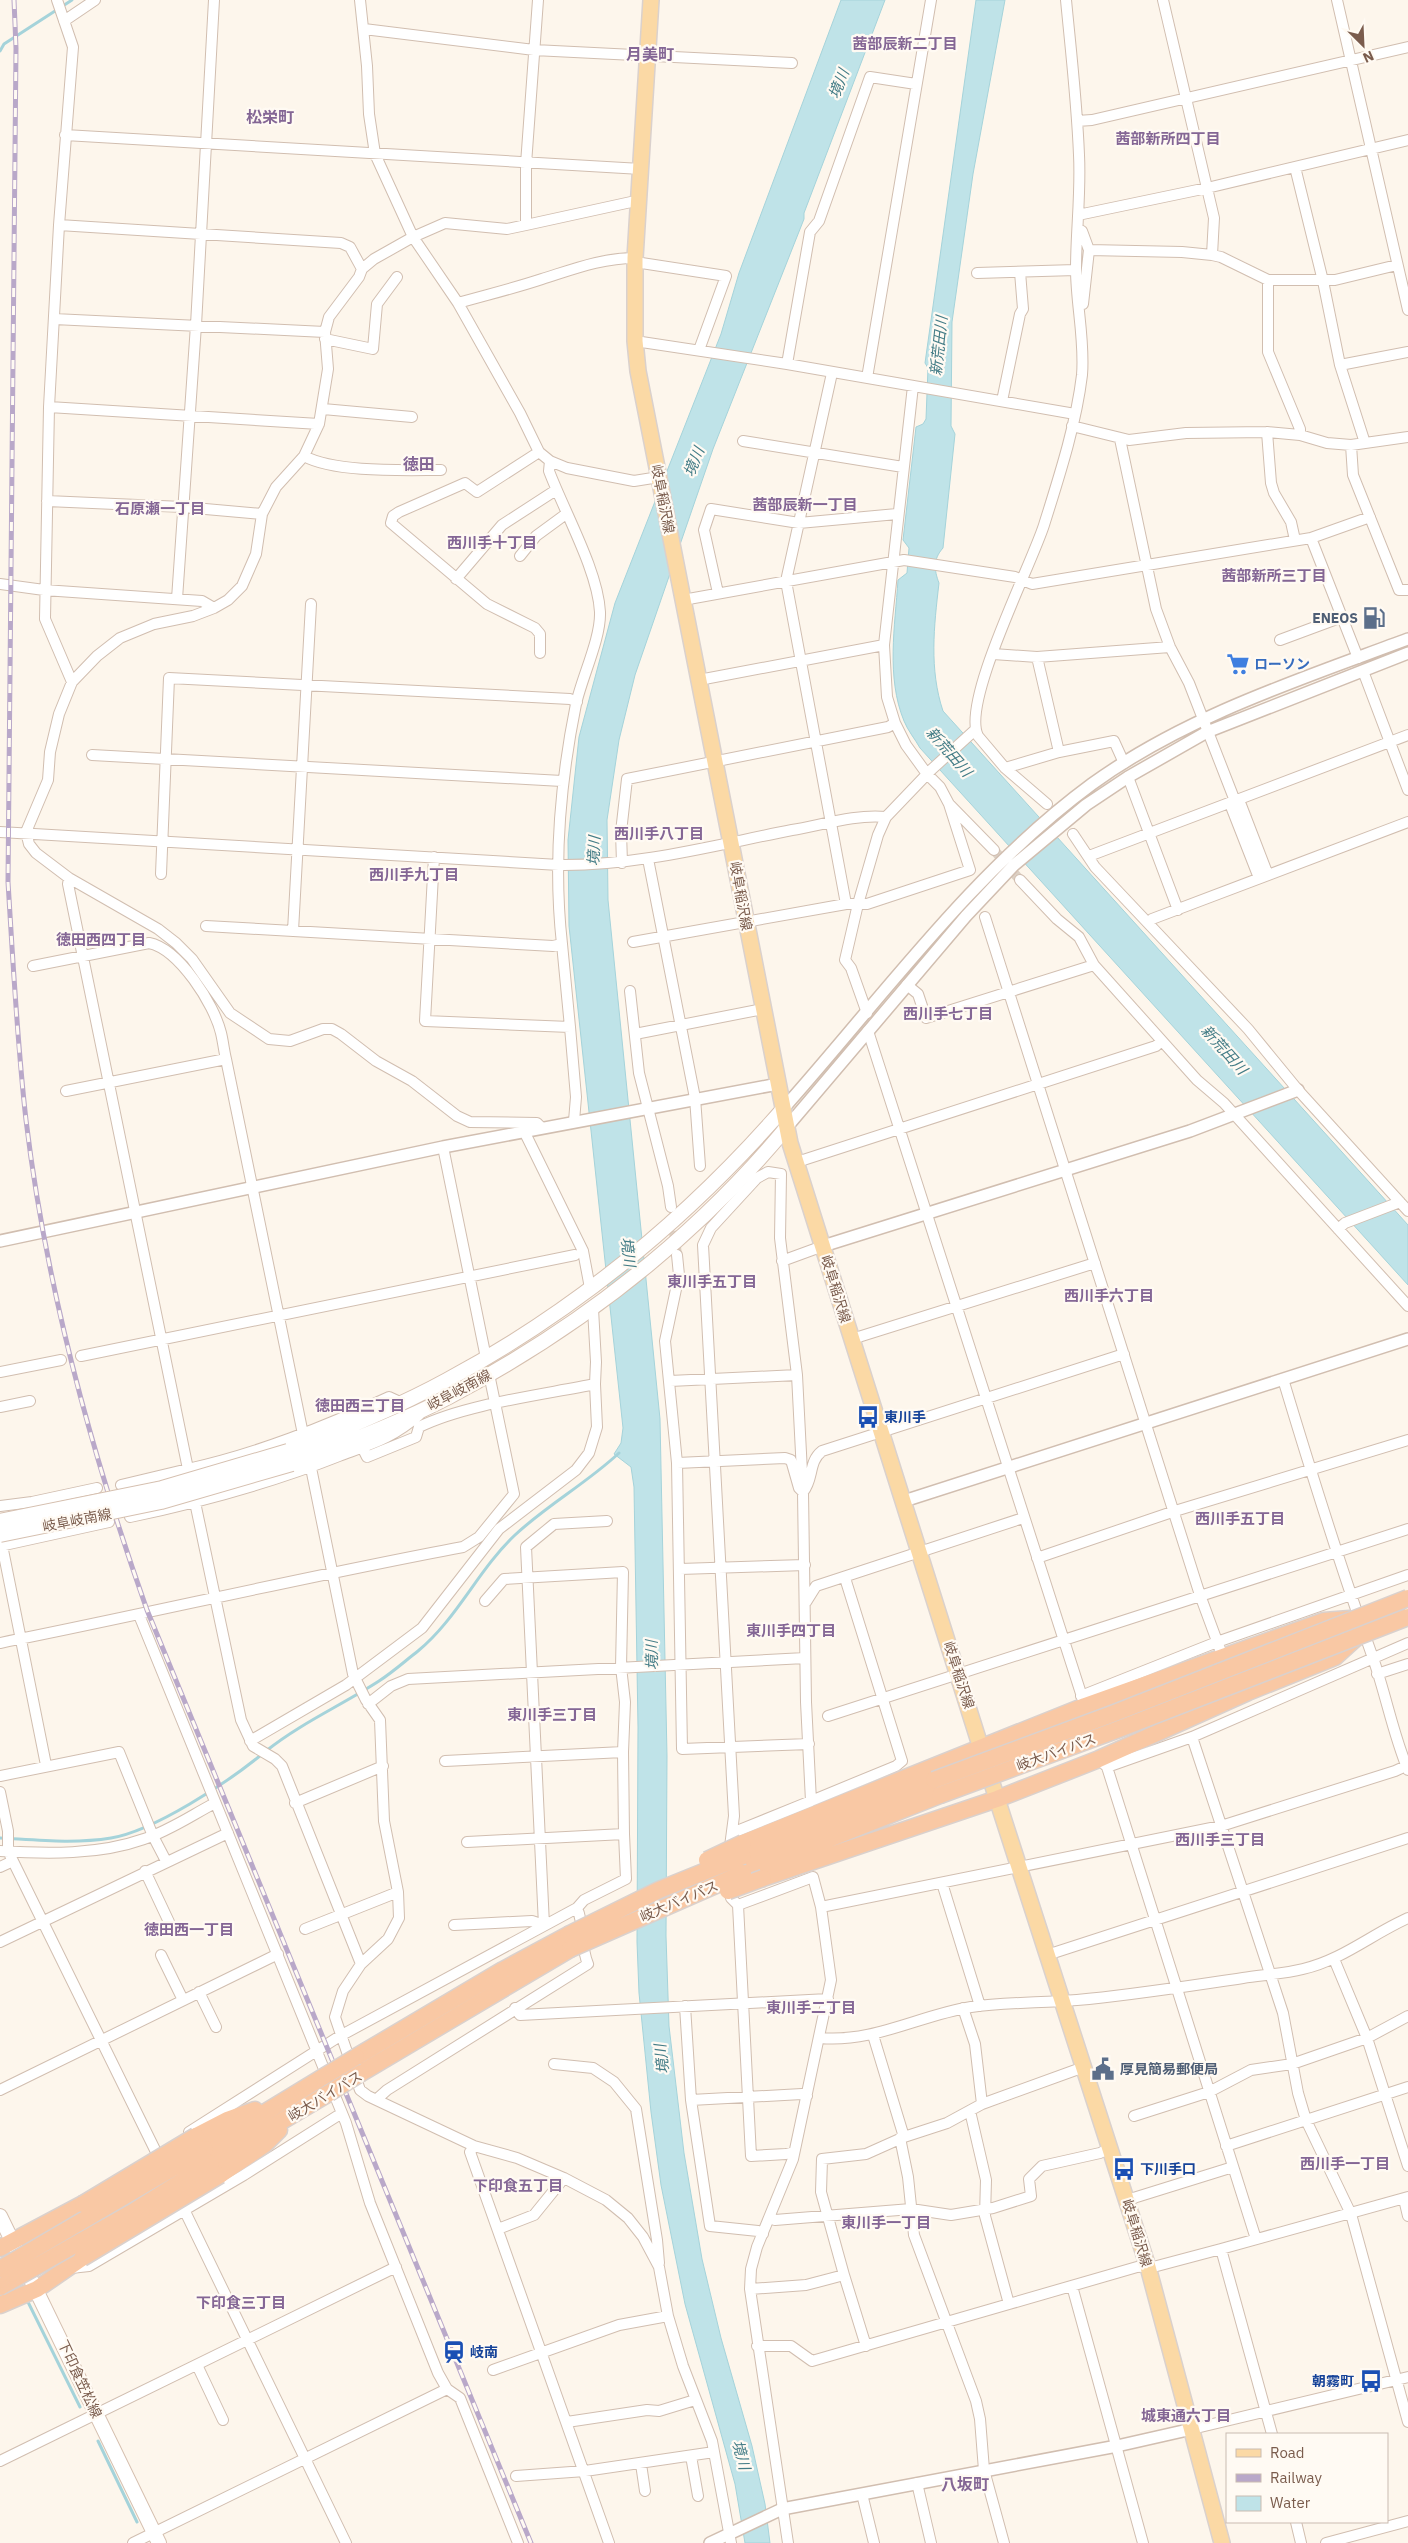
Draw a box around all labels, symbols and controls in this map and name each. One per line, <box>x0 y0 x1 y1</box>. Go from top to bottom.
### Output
north arrow <box>1338 20 1388 70</box>
district label: 茜部辰新二丁目 <box>852 34 958 53</box>
district label: 月美町 <box>626 44 674 64</box>
text: N <box>1360 47 1377 67</box>
water label: 境川 <box>824 65 853 101</box>
district label: 松栄町 <box>246 107 294 127</box>
district label: 茜部新所四丁目 <box>1115 129 1221 148</box>
water label: 新荒田川 <box>926 313 951 377</box>
water label: 境川 <box>679 442 709 479</box>
district label: 徳田 <box>403 454 435 474</box>
street label: 岐阜稲沢線 <box>647 463 679 535</box>
district label: 茜部辰新一丁目 <box>752 495 858 514</box>
district label: 石原瀬一丁目 <box>115 499 205 518</box>
district label: 西川手十丁目 <box>447 533 537 552</box>
district label: 茜部新所三丁目 <box>1221 566 1327 585</box>
fuel station icon: ENEOS <box>1361 605 1387 631</box>
place label: ENEOS <box>1312 609 1358 627</box>
supermarket icon: ローソン <box>1225 651 1251 677</box>
place label: ローソン <box>1254 655 1310 673</box>
water label: 新荒田川 <box>923 723 978 782</box>
district label: 西川手八丁目 <box>614 824 704 843</box>
water label: 境川 <box>583 834 604 866</box>
street label: 岐阜稲沢線 <box>726 860 756 932</box>
district label: 西川手九丁目 <box>369 865 459 884</box>
district label: 徳田西四丁目 <box>56 930 146 949</box>
district label: 西川手七丁目 <box>903 1004 993 1023</box>
water label: 新荒田川 <box>1197 1021 1253 1080</box>
water label: 境川 <box>617 1236 640 1270</box>
street label: 岐阜稲沢線 <box>817 1253 855 1325</box>
district label: 東川手五丁目 <box>667 1272 757 1291</box>
district label: 西川手六丁目 <box>1064 1286 1154 1305</box>
street label: 岐阜岐南線 <box>424 1366 494 1414</box>
district label: 徳田西三丁目 <box>315 1396 405 1415</box>
bus stop icon: 東川手 <box>855 1404 881 1430</box>
place label: 東川手 <box>884 1408 926 1426</box>
street label: 岐阜岐南線 <box>41 1504 113 1536</box>
district label: 西川手五丁目 <box>1195 1509 1285 1528</box>
district label: 東川手四丁目 <box>746 1621 836 1640</box>
water label: 境川 <box>642 1638 661 1670</box>
street label: 岐阜稲沢線 <box>940 1639 978 1711</box>
district label: 東川手三丁目 <box>507 1705 597 1724</box>
street label: 岐大バイパス <box>1014 1729 1098 1775</box>
district label: 西川手三丁目 <box>1175 1830 1265 1849</box>
street label: 岐大バイパス <box>637 1876 721 1926</box>
district label: 徳田西一丁目 <box>144 1920 234 1939</box>
district label: 東川手二丁目 <box>766 1998 856 2017</box>
water label: 境川 <box>650 2041 673 2075</box>
public building icon: 厚見簡易郵便局 <box>1090 2056 1116 2082</box>
place label: 厚見簡易郵便局 <box>1120 2060 1218 2078</box>
street label: 岐大バイパス <box>284 2067 366 2125</box>
district label: 西川手一丁目 <box>1300 2154 1390 2173</box>
bus stop icon: 下川手口 <box>1111 2156 1137 2182</box>
place label: 下川手口 <box>1140 2160 1196 2178</box>
district label: 下印食五丁目 <box>473 2176 563 2195</box>
street label: 岐阜稲沢線 <box>1118 2197 1156 2269</box>
district label: 東川手一丁目 <box>841 2213 931 2232</box>
district label: 下印食三丁目 <box>196 2293 286 2312</box>
street label: 下印食笠松線 <box>54 2337 106 2421</box>
station icon: 岐南 <box>441 2339 467 2365</box>
place label: 岐南 <box>470 2343 498 2361</box>
bus stop icon: 朝霧町 <box>1358 2368 1384 2394</box>
place label: 朝霧町 <box>1312 2372 1354 2390</box>
district label: 城東通六丁目 <box>1141 2406 1231 2425</box>
legend <box>1226 2433 1388 2523</box>
water label: 境川 <box>728 2438 755 2474</box>
text: Road <box>1270 2443 1305 2462</box>
text: Railway <box>1270 2468 1323 2487</box>
district label: 八坂町 <box>941 2474 989 2494</box>
text: Water <box>1270 2493 1311 2512</box>

